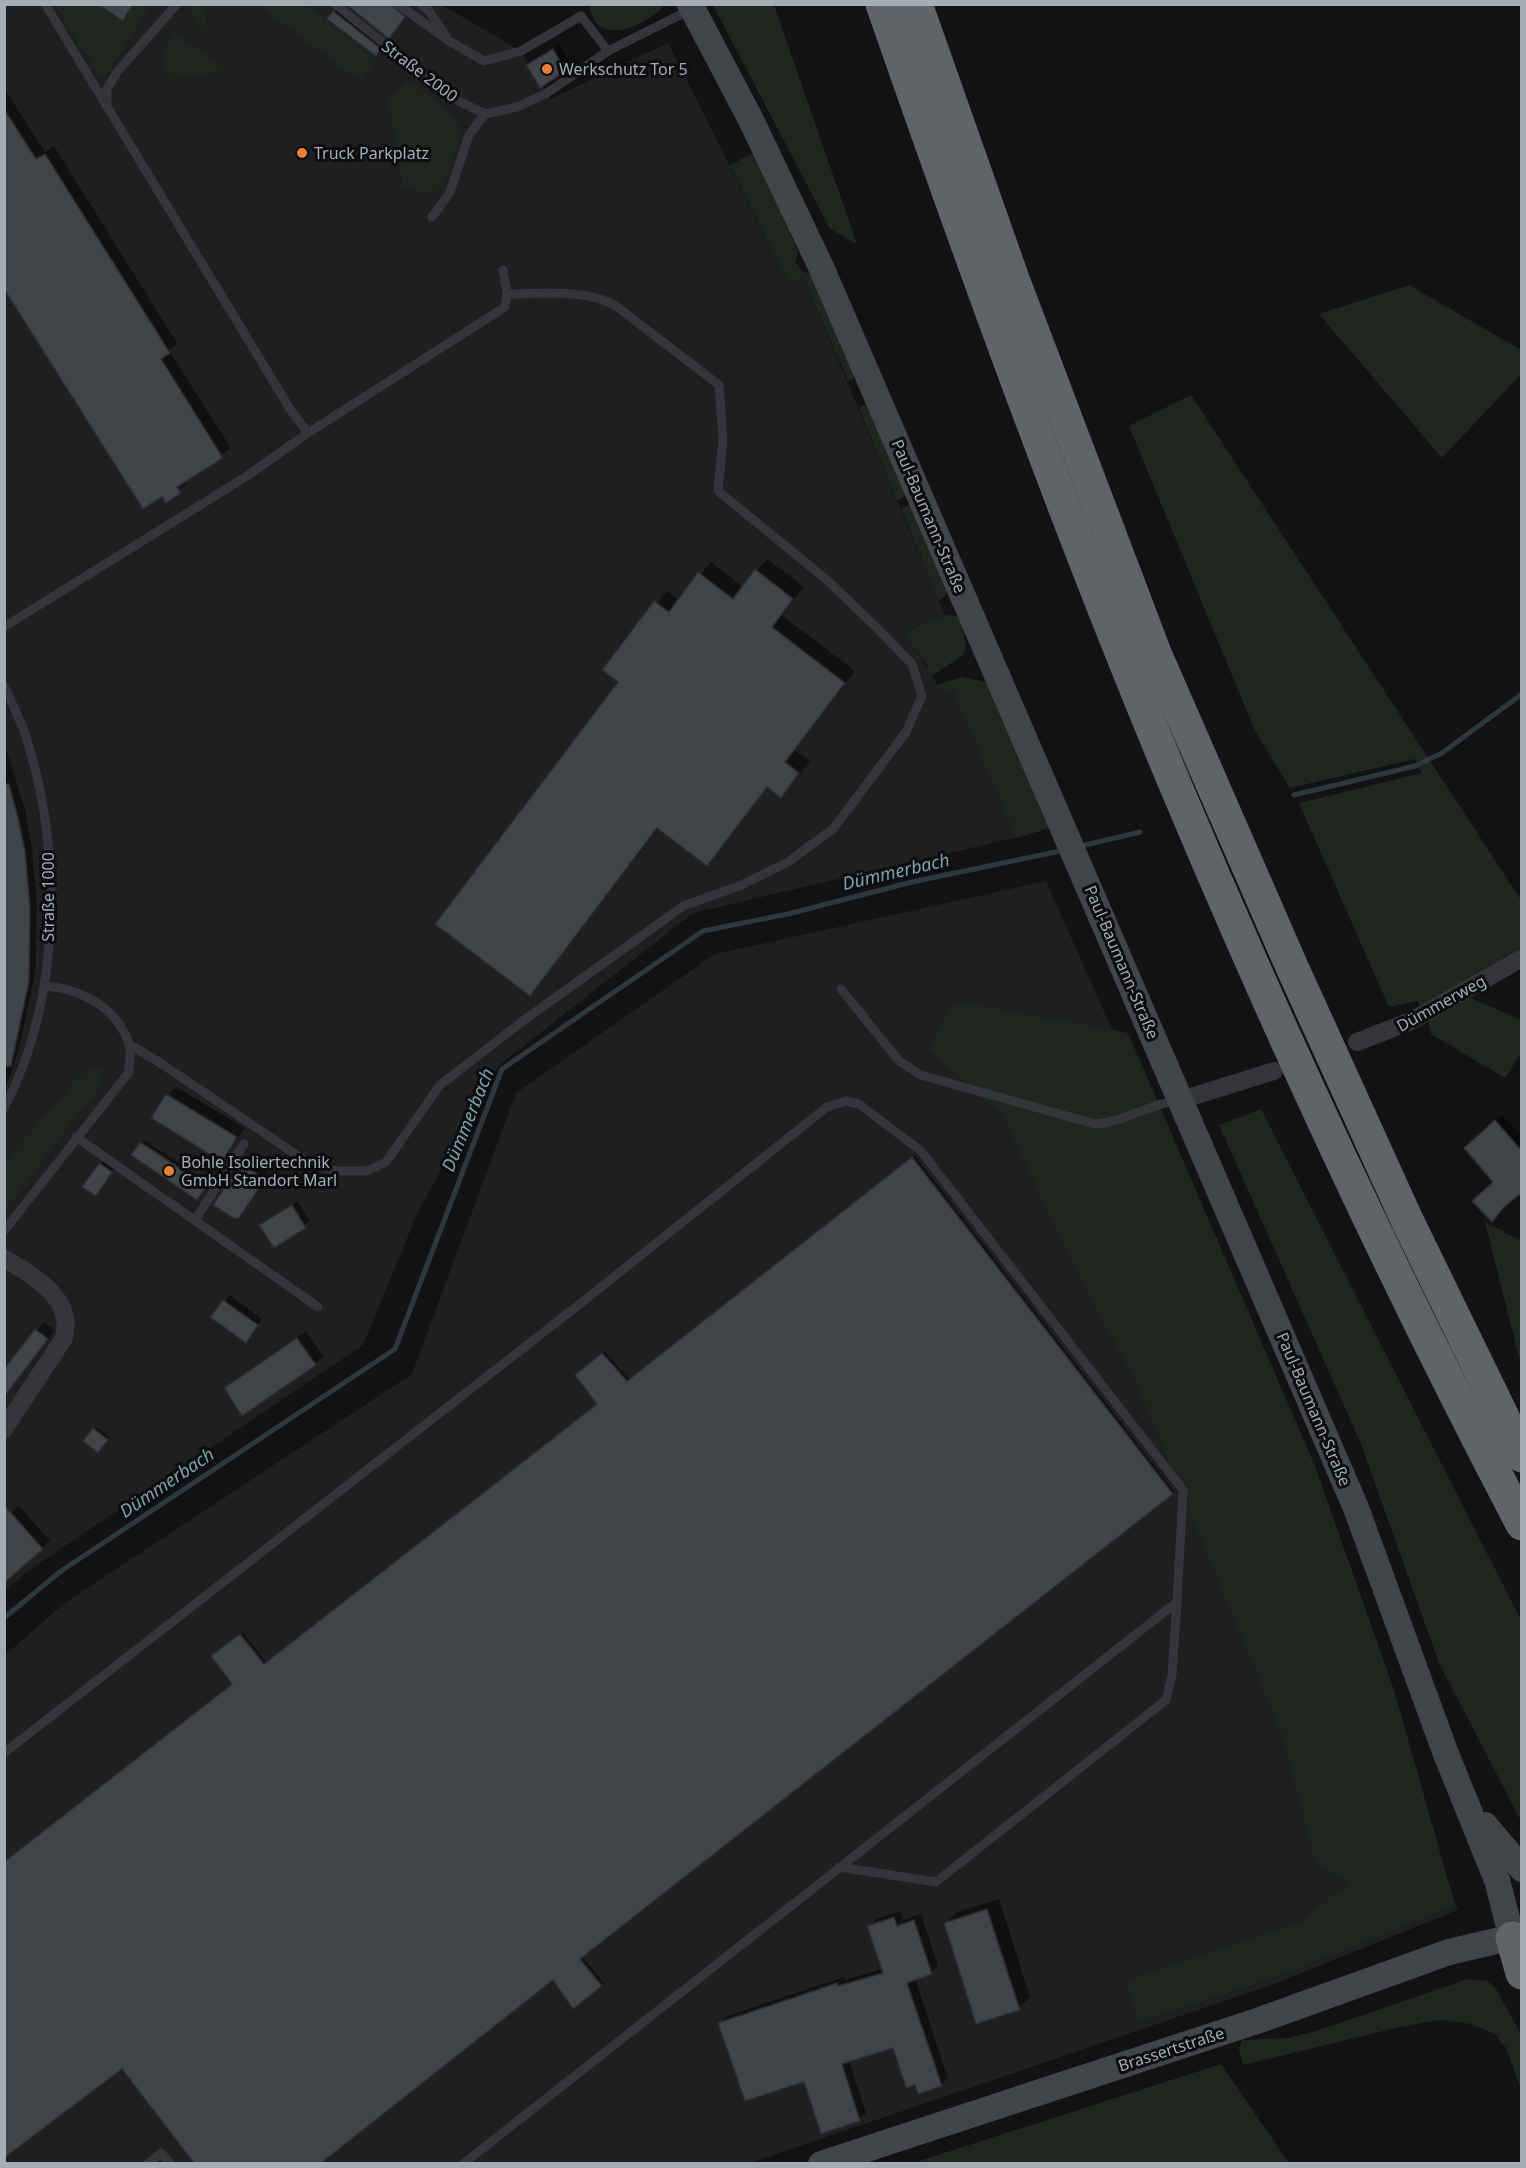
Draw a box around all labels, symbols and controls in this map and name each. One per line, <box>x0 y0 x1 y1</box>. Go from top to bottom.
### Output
street label: Straße 2000 <box>378 35 462 107</box>
place label: Werkschutz Tor 5 <box>559 58 688 80</box>
marker: Werkschutz Tor 5 <box>540 62 554 76</box>
place label: Truck Parkplatz <box>314 142 429 164</box>
marker: Truck Parkplatz <box>295 146 309 160</box>
street label: Paul-Baumann-Straße <box>887 436 971 596</box>
water label: Dümmerbach <box>840 847 952 895</box>
street label: Straße 1000 <box>37 852 59 942</box>
street label: Paul-Baumann-Straße <box>1080 882 1164 1042</box>
street label: Dümmerweg <box>1393 969 1489 1037</box>
water label: Dümmerbach <box>435 1064 499 1175</box>
place label: Bohle Isoliertechnik GmbH Standort Marl <box>181 1151 337 1191</box>
marker: Bohle Isoliertechnik GmbH Standort Marl <box>162 1164 176 1178</box>
street label: Paul-Baumann-Straße <box>1272 1329 1356 1489</box>
water label: Dümmerbach <box>114 1442 218 1523</box>
street label: Brassertstraße <box>1115 2022 1227 2076</box>

